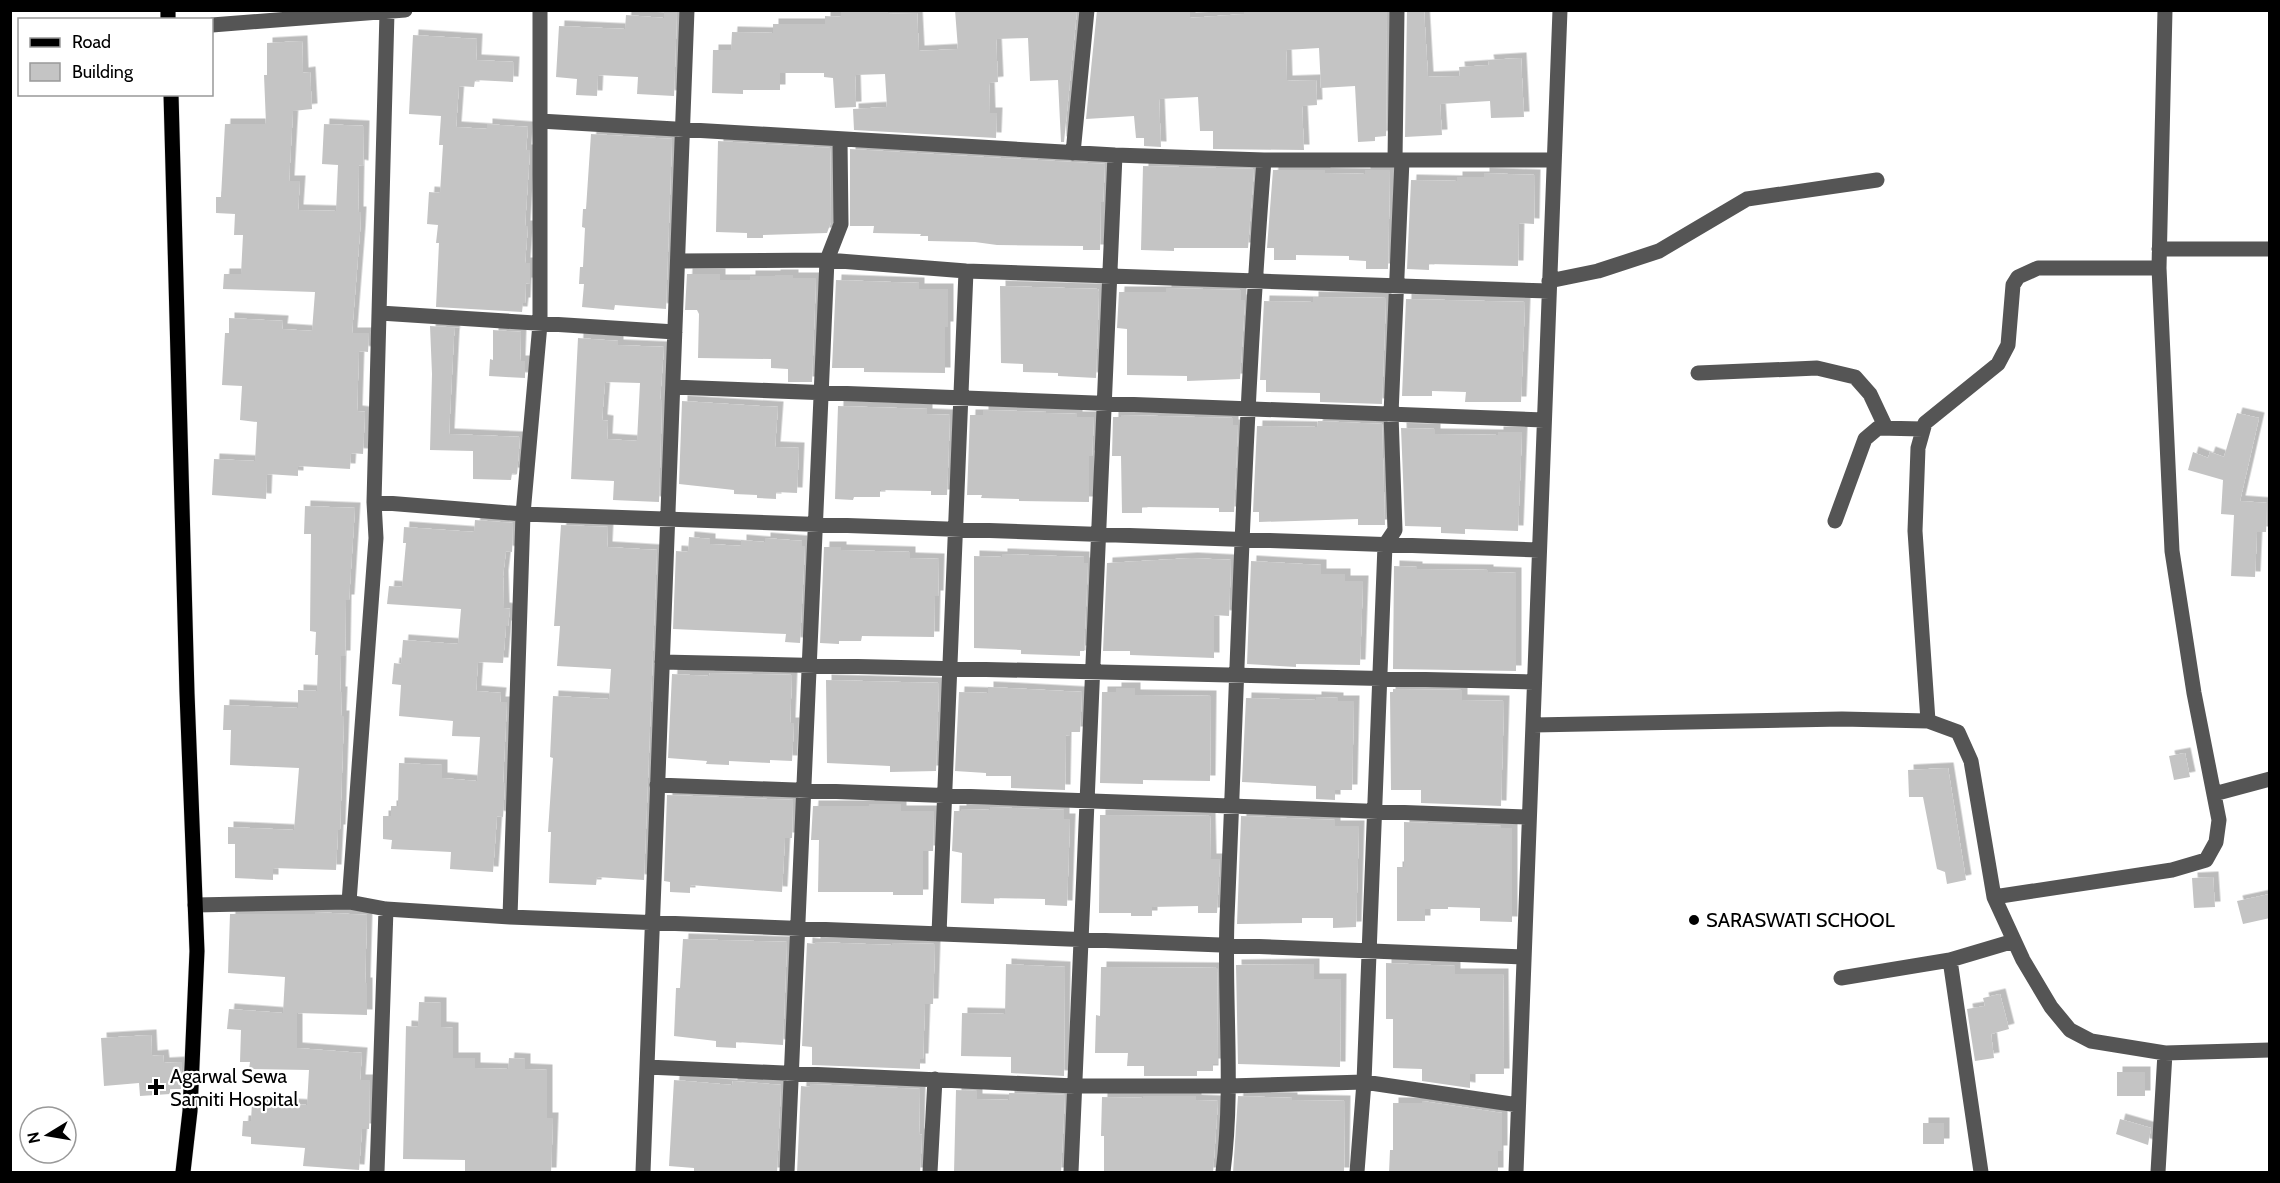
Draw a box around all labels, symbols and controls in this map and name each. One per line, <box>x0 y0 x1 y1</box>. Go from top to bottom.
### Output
legend <box>18 18 213 96</box>
text: Road <box>72 31 111 53</box>
text: Building <box>72 61 134 83</box>
place label: SARASWATI SCHOOL <box>1706 908 1895 932</box>
marker: SARASWATI SCHOOL <box>1687 913 1701 927</box>
place label: Agarwal Sewa Samiti Hospital <box>170 1064 298 1111</box>
marker: Agarwal Sewa Samiti Hospital <box>147 1078 165 1096</box>
north arrow <box>18 1105 78 1165</box>
text: N <box>23 1130 44 1145</box>

